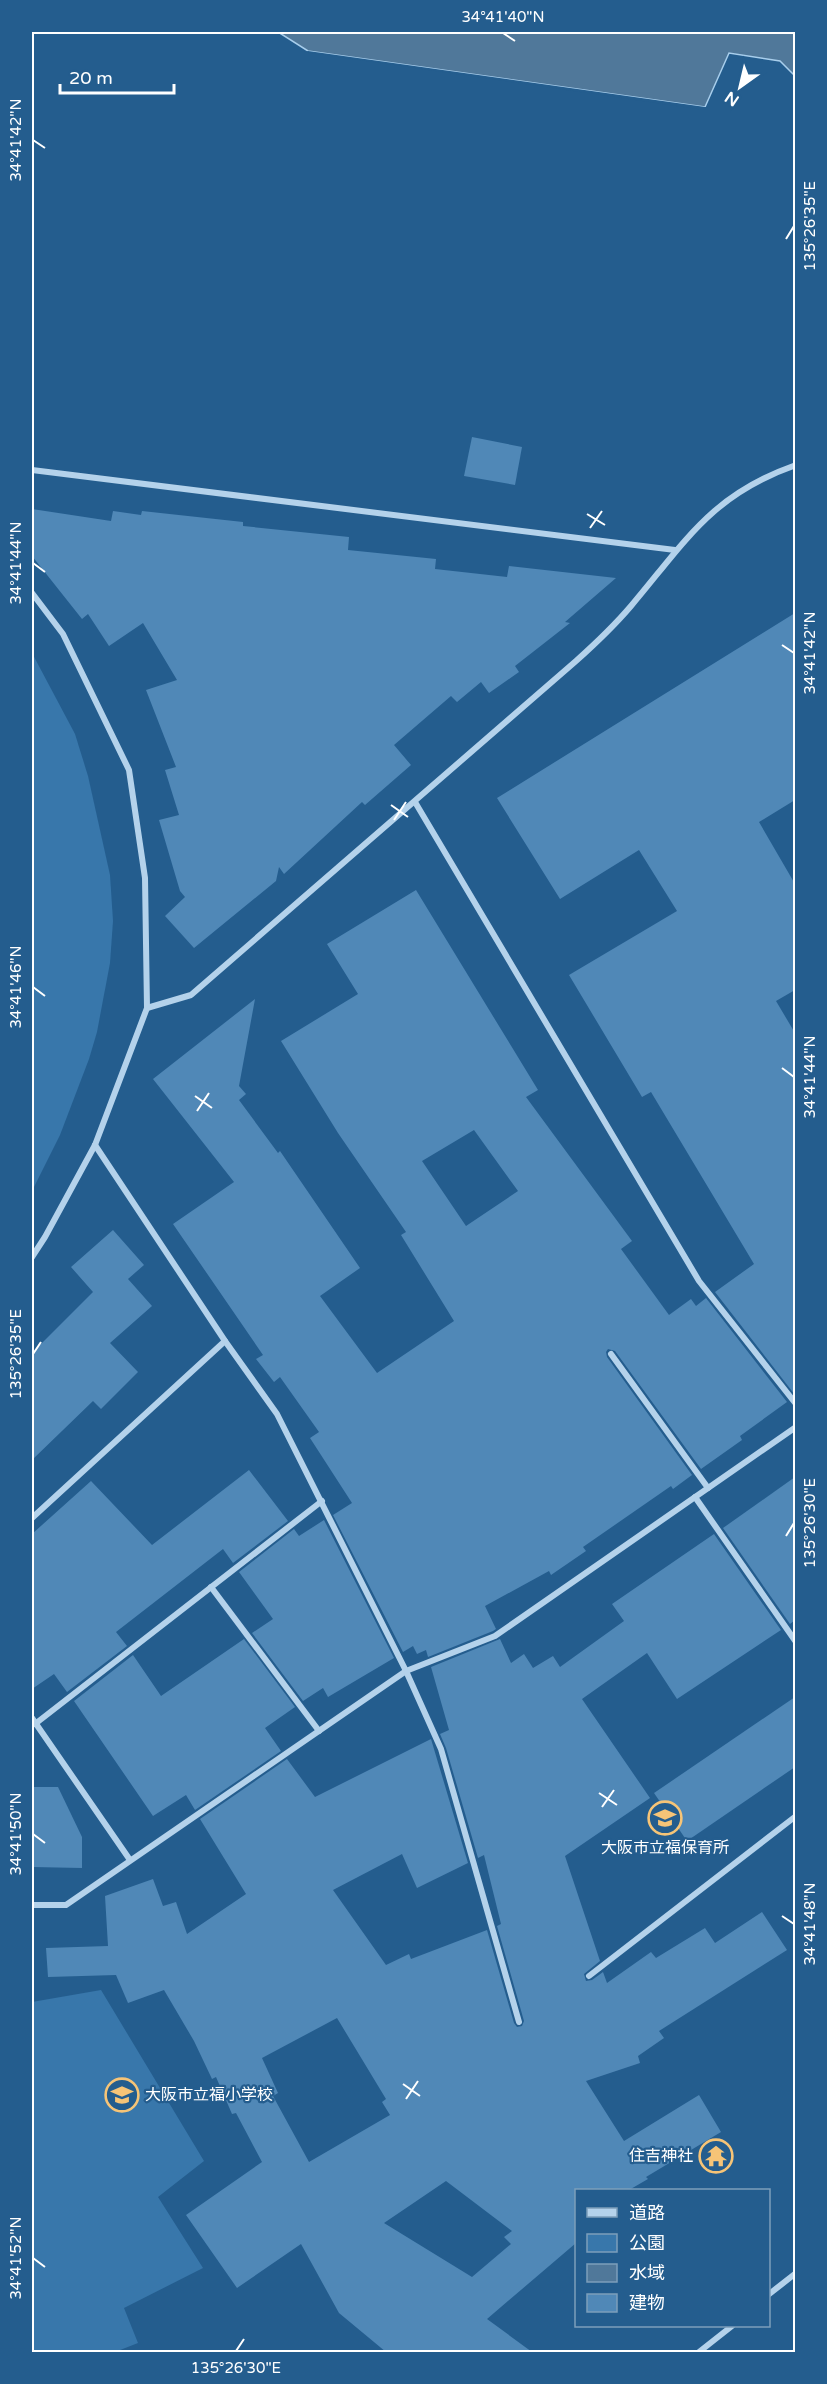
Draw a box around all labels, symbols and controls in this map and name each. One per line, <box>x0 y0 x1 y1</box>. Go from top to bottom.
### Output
text: 34°41'40"N <box>461 8 545 26</box>
scale bar <box>60 57 174 95</box>
north arrow <box>710 57 770 117</box>
text: 20 m <box>69 67 113 89</box>
text: N <box>721 87 743 110</box>
text: 34°41'42"N <box>7 98 25 182</box>
text: 135°26'35"E <box>801 181 819 271</box>
text: 34°41'44"N <box>7 521 25 605</box>
text: 34°41'42"N <box>801 611 819 695</box>
text: 34°41'46"N <box>7 945 25 1029</box>
text: 34°41'44"N <box>801 1035 819 1119</box>
text: 135°26'35"E <box>7 1309 25 1399</box>
text: 135°26'30"E <box>801 1478 819 1568</box>
text: 34°41'50"N <box>7 1792 25 1876</box>
school or university icon: 大阪市立福保育所 <box>647 1800 683 1836</box>
place label: 大阪市立福保育所 <box>601 1838 729 1858</box>
text: 34°41'48"N <box>801 1882 819 1966</box>
school or university icon: 大阪市立福小学校 <box>104 2077 140 2113</box>
place label: 大阪市立福小学校 <box>145 2085 273 2105</box>
temple icon: 住吉神社 <box>698 2138 734 2174</box>
place label: 住吉神社 <box>629 2146 693 2166</box>
legend <box>575 2189 770 2327</box>
text: 道路 <box>629 2202 665 2224</box>
text: 34°41'52"N <box>7 2216 25 2300</box>
text: 公園 <box>629 2232 665 2254</box>
text: 水域 <box>629 2262 665 2284</box>
text: 建物 <box>629 2292 665 2314</box>
text: 135°26'30"E <box>191 2359 281 2377</box>

